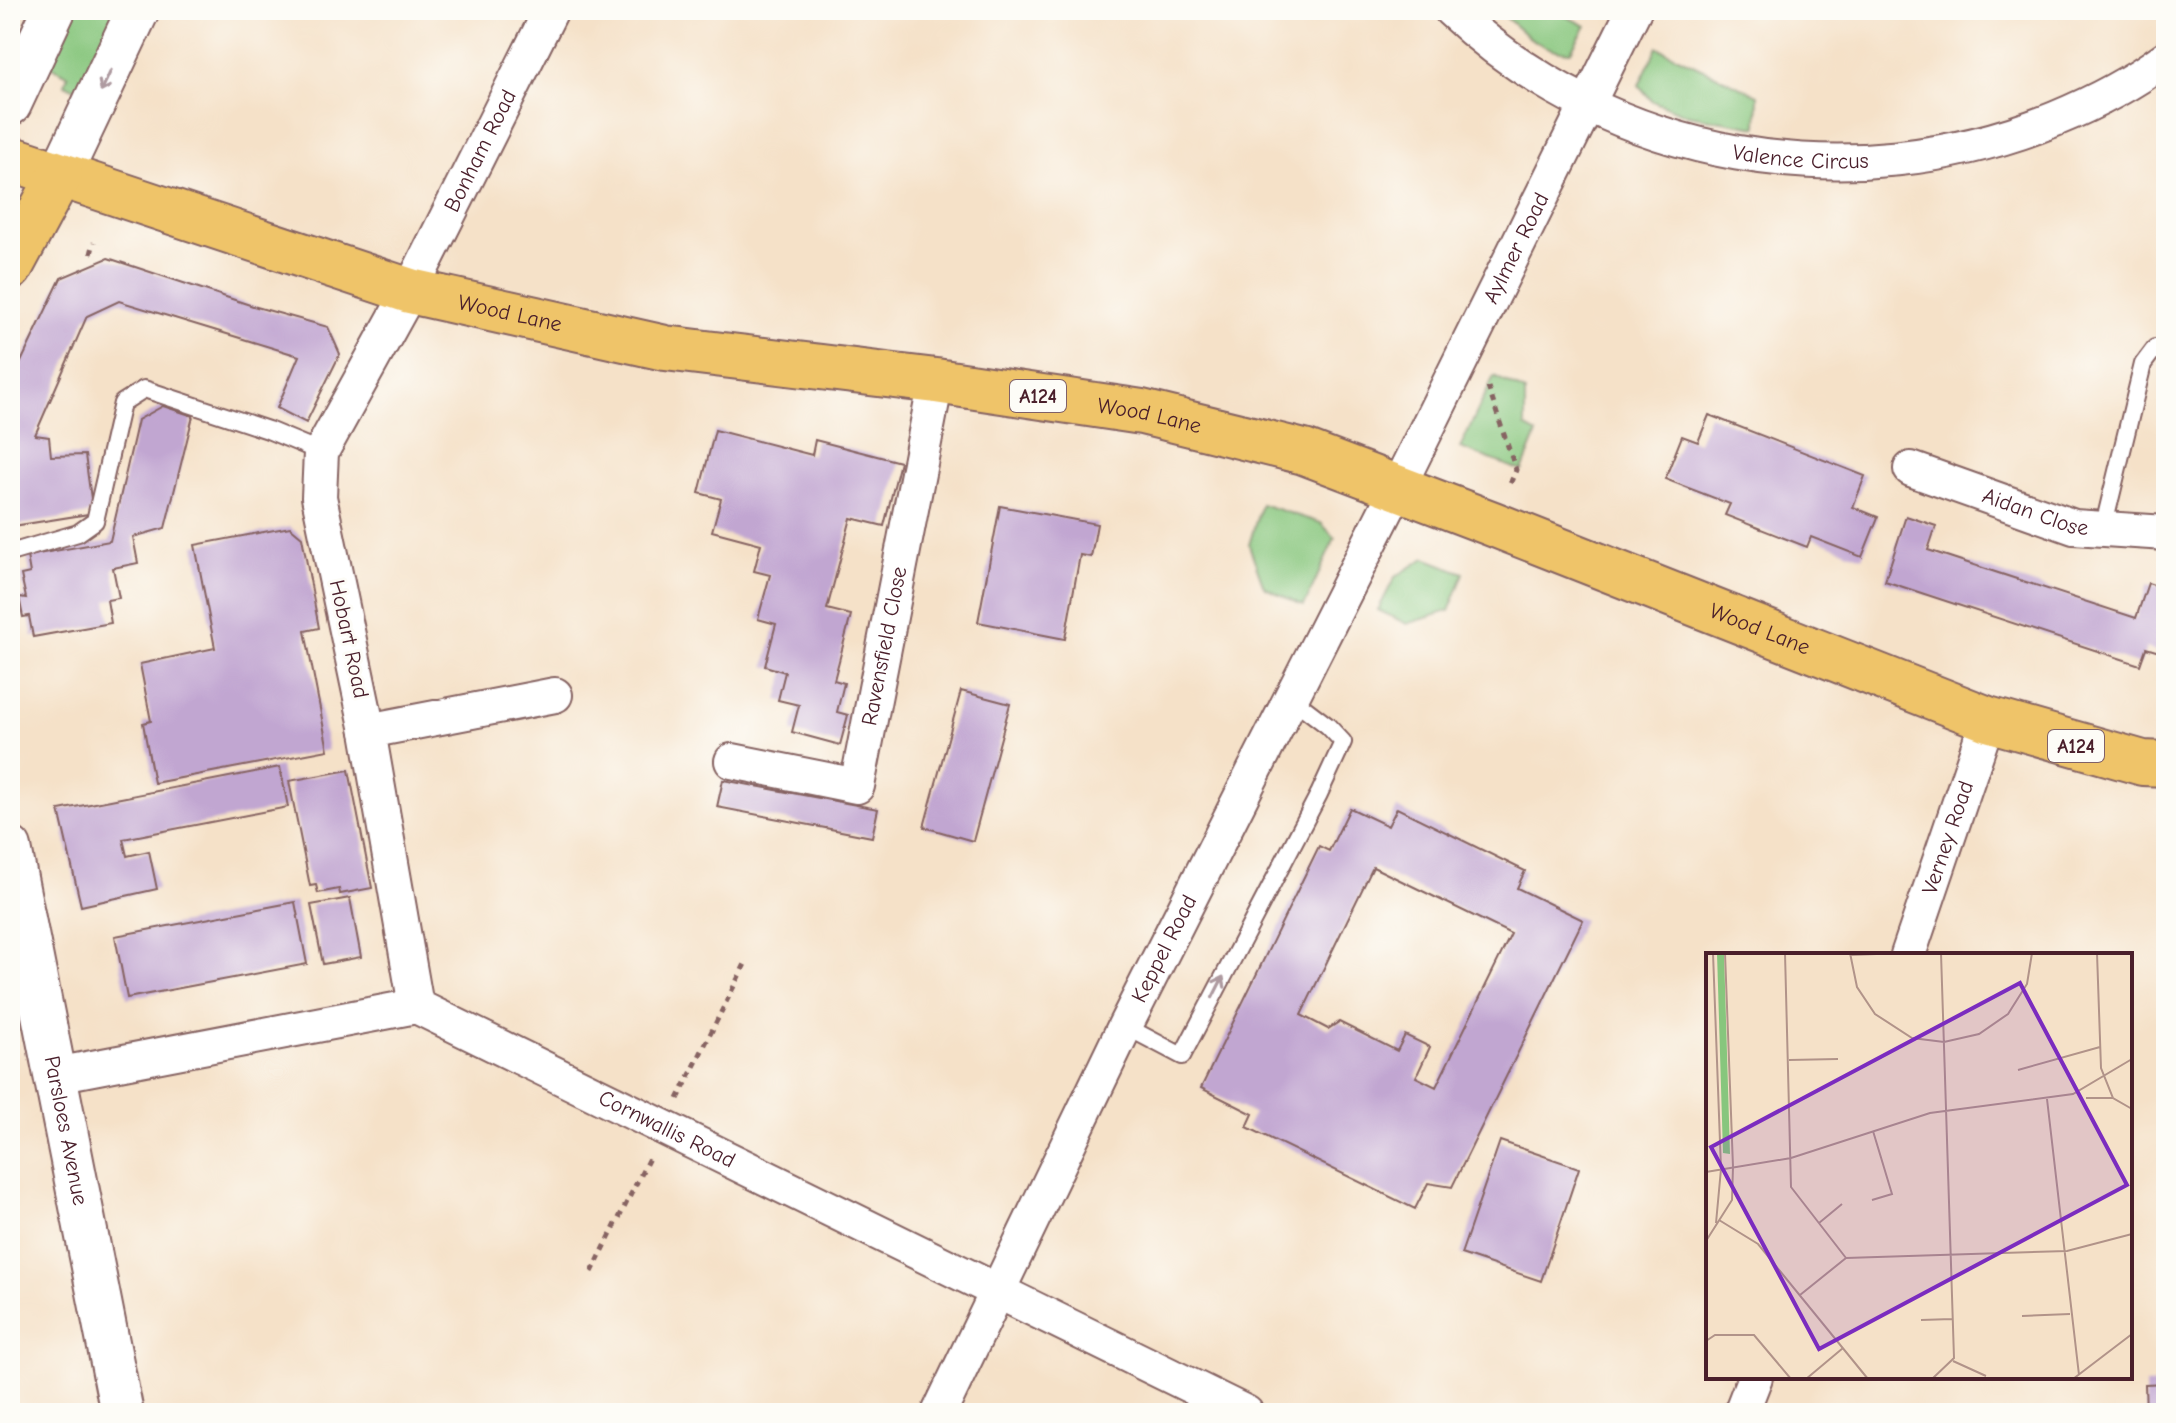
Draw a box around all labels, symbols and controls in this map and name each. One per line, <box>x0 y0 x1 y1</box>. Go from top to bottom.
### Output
one-way arrow <box>98 69 113 93</box>
street label: Bonham Road <box>439 85 522 216</box>
street label: Valence Circus <box>1730 139 1869 174</box>
street label: Aylmer Road <box>1478 189 1554 308</box>
street label: Wood Lane <box>456 289 564 338</box>
road number: A124 <box>1010 380 1066 412</box>
street label: Wood Lane <box>1096 392 1204 439</box>
street label: Aidan Close <box>1979 483 2089 541</box>
street label: Ravensfield Close <box>856 564 913 728</box>
street label: Hobart Road <box>324 577 374 701</box>
street label: Wood Lane <box>1706 598 1814 661</box>
road number: A124 <box>2048 730 2104 762</box>
street label: Verney Road <box>1917 777 1979 898</box>
street label: Keppel Road <box>1126 890 1202 1007</box>
inset map <box>1706 953 2132 1379</box>
one-way arrow <box>1210 975 1226 999</box>
street label: Parsloes Avenue <box>38 1054 94 1207</box>
street label: Cornwallis Road <box>594 1085 739 1173</box>

